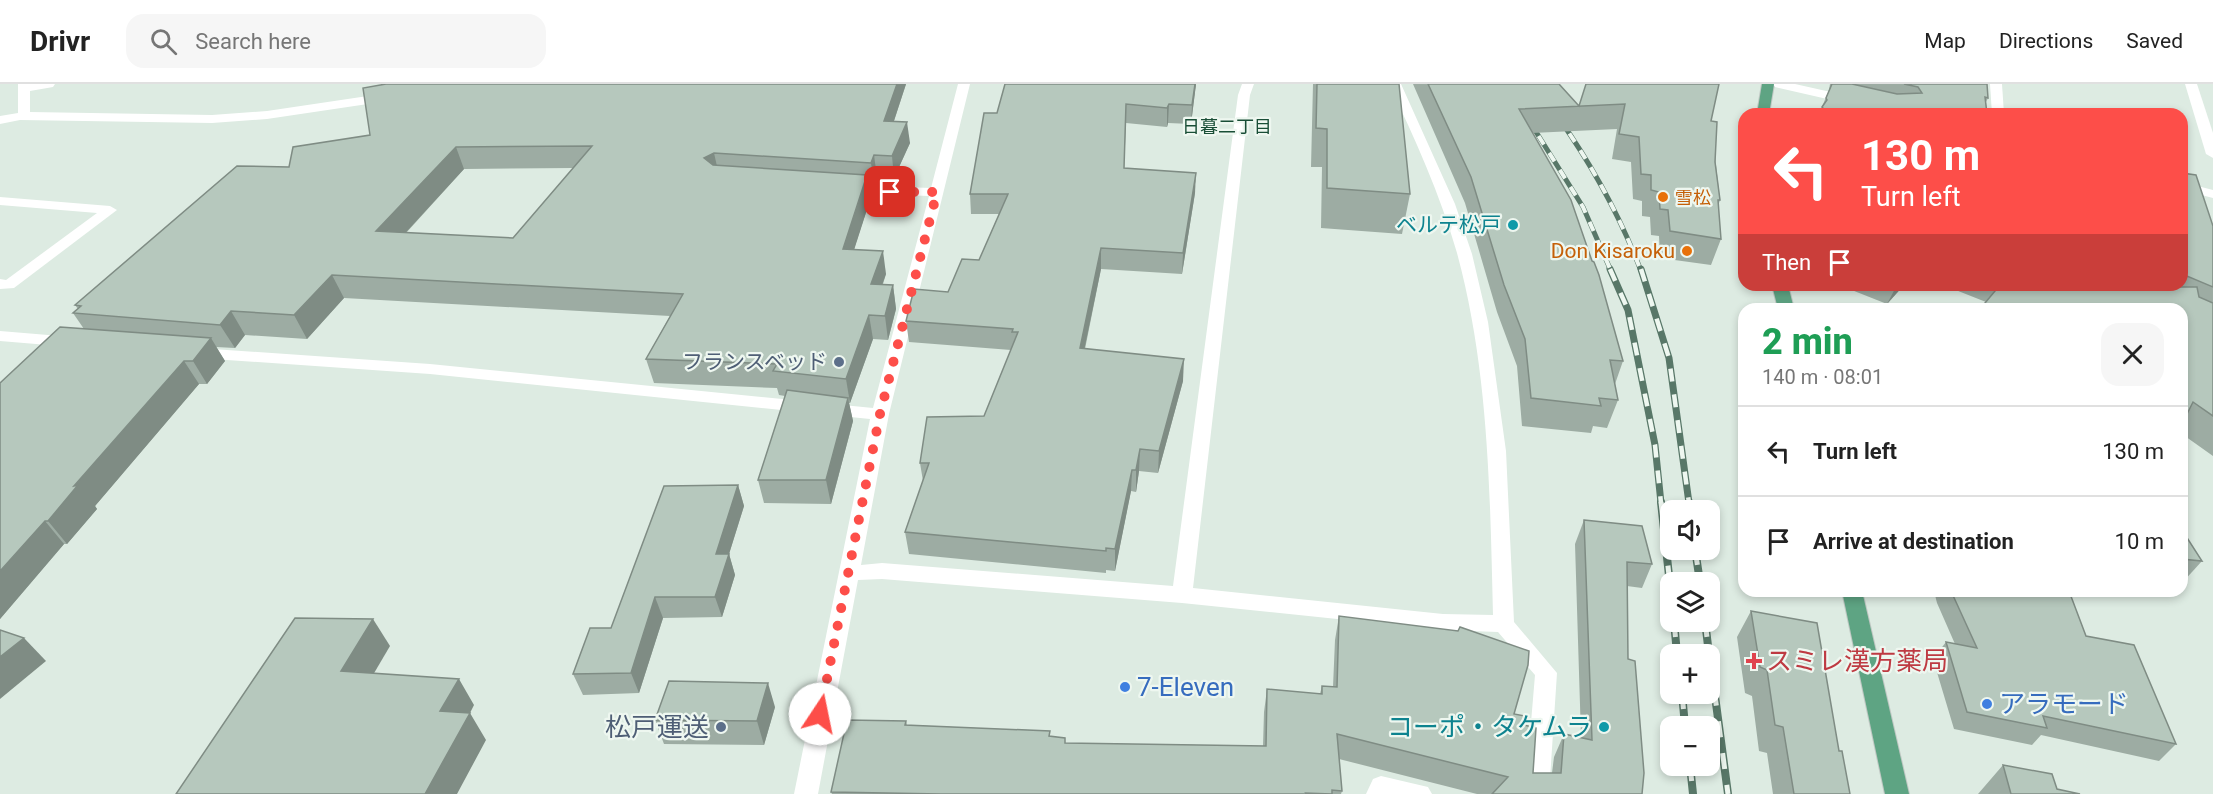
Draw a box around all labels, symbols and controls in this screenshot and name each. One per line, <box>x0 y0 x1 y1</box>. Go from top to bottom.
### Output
search box <box>126 14 546 68</box>
text: Drivr <box>30 25 90 58</box>
icon: search <box>147 25 180 58</box>
text: Search here <box>195 29 311 54</box>
text: Map <box>1924 29 1966 53</box>
text: Directions <box>1999 29 2093 53</box>
text: Saved <box>2126 29 2183 53</box>
district label: 日暮二丁目 <box>1182 116 1272 137</box>
text: 130 m <box>1861 131 1980 180</box>
icon: left <box>1762 132 1840 210</box>
pin <box>864 166 915 217</box>
icon: arrive <box>873 175 906 208</box>
text: Turn left <box>1861 181 1961 213</box>
place label: 雪松 <box>1675 187 1711 208</box>
marker: 雪松 <box>1656 190 1670 204</box>
place label: ベルテ松戸 <box>1396 213 1501 237</box>
marker: ベルテ松戸 <box>1506 218 1520 232</box>
place label: Don Kisaroku <box>1551 239 1675 263</box>
marker: Don Kisaroku <box>1680 244 1694 258</box>
icon: arrive <box>1823 246 1856 279</box>
text: Then <box>1762 250 1811 275</box>
text: 2 min <box>1762 321 1853 363</box>
button: close <box>2101 323 2164 386</box>
place label: フランスベッド <box>682 350 827 374</box>
marker: フランスベッド <box>832 355 846 369</box>
text: 140 m · 08:01 <box>1762 365 1883 389</box>
icon: left <box>1762 435 1795 468</box>
text: Turn left <box>1813 439 1897 464</box>
text: 130 m <box>2102 439 2164 464</box>
map controls <box>1660 500 1720 776</box>
button: sound <box>1660 500 1720 560</box>
icon: arrive <box>1762 525 1795 558</box>
text: Arrive at destination <box>1813 529 2014 554</box>
text: 10 m <box>2115 529 2164 554</box>
button: layers <box>1660 572 1720 632</box>
button: + <box>1660 644 1720 704</box>
place label: スミレ漢方薬局 <box>1766 646 1948 676</box>
marker: スミレ漢方薬局 <box>1747 654 1761 668</box>
place label: 7-Eleven <box>1137 672 1234 702</box>
marker: 7-Eleven <box>1118 680 1132 694</box>
position arrow <box>788 682 852 746</box>
place label: アラモード <box>1999 689 2129 719</box>
marker: アラモード <box>1980 697 1994 711</box>
place label: 松戸運送 <box>605 712 709 742</box>
place label: コーポ・タケムラ <box>1387 712 1592 742</box>
button: − <box>1660 716 1720 776</box>
marker: 松戸運送 <box>714 720 728 734</box>
marker: コーポ・タケムラ <box>1597 720 1611 734</box>

